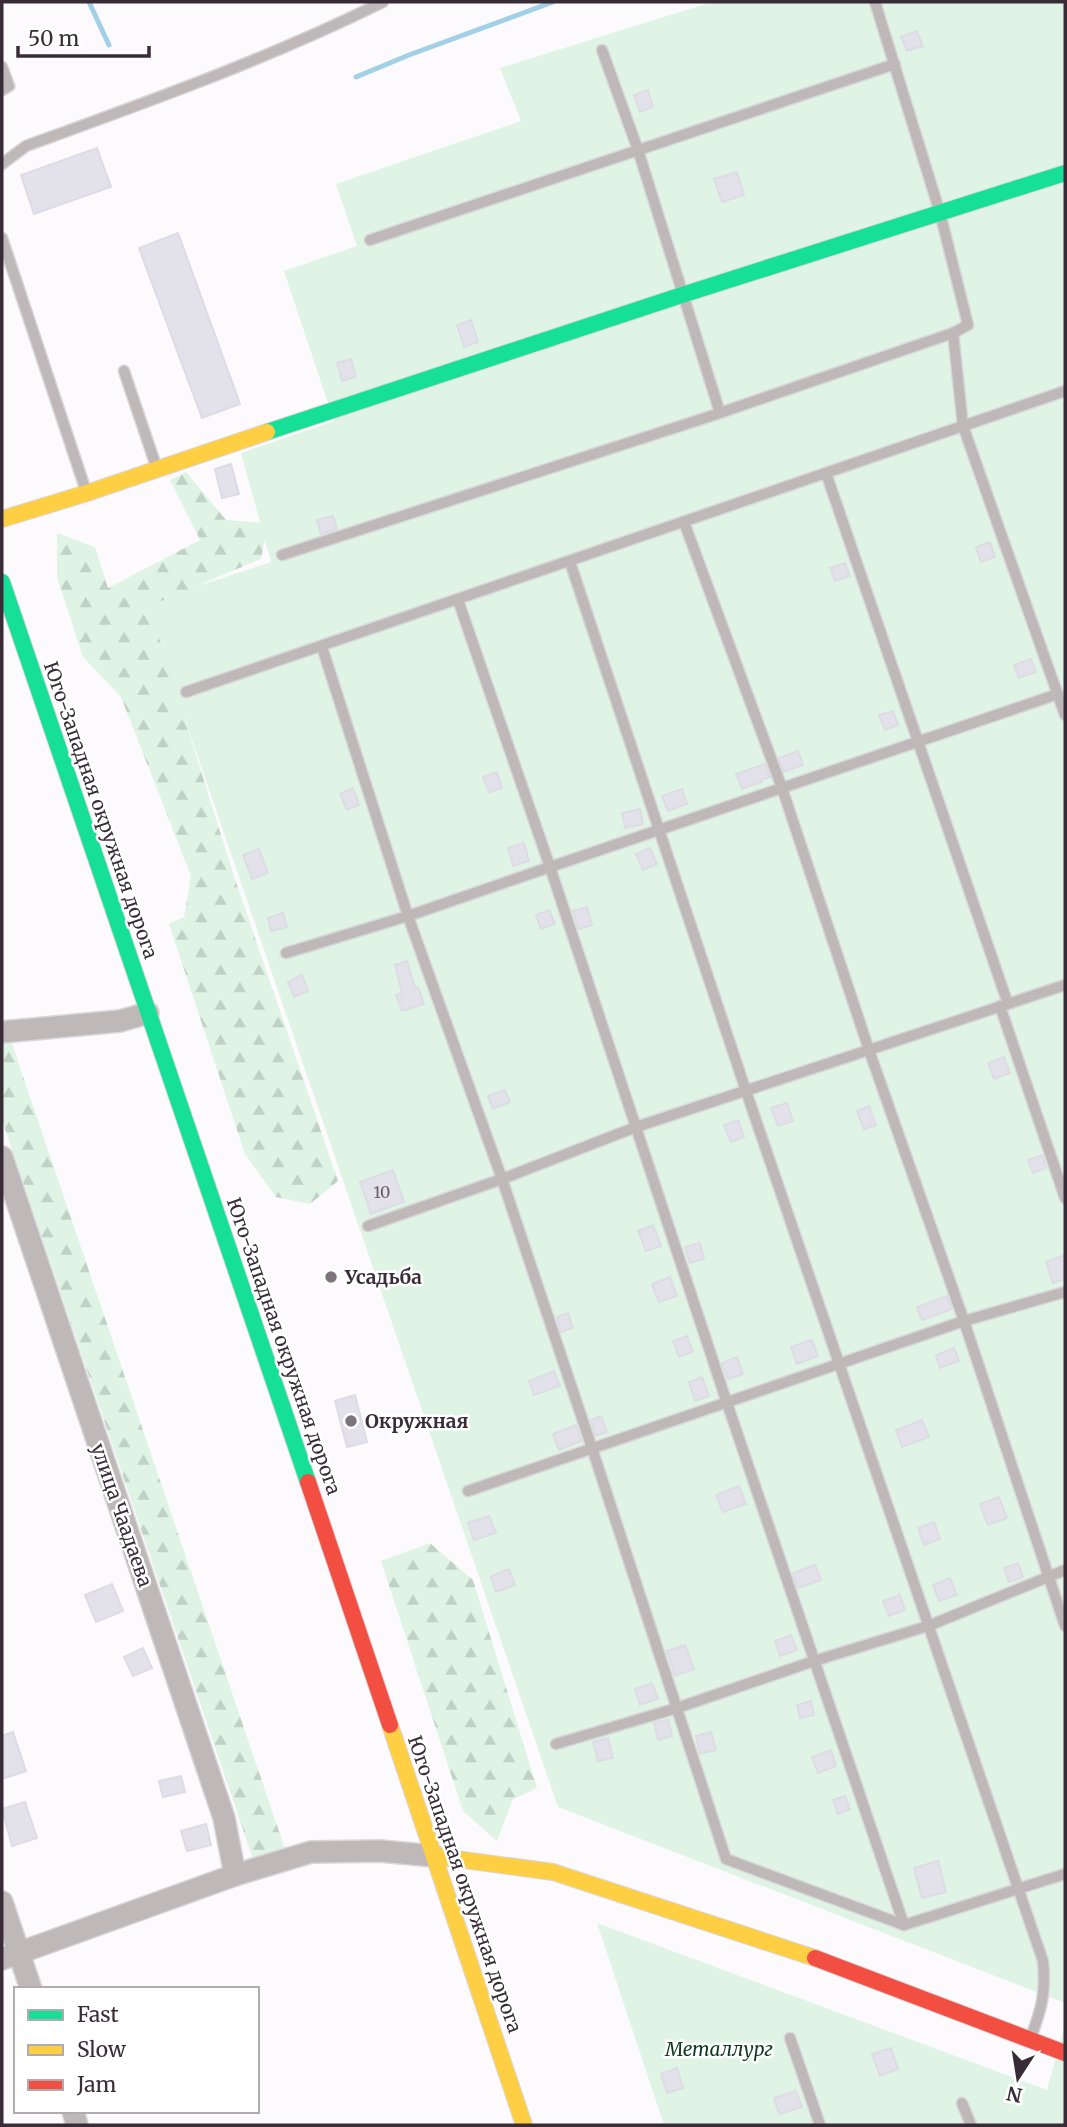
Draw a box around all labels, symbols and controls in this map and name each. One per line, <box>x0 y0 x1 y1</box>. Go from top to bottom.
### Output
scale bar <box>18 14 149 58</box>
text: 50 m <box>28 25 79 52</box>
street label: Юго-Западная окружная дорога <box>39 658 163 962</box>
house number: 10 <box>374 1182 390 1202</box>
street label: Юго-Западная окружная дорога <box>222 1194 346 1498</box>
place label: Усадьба <box>344 1265 422 1289</box>
marker: Усадьба <box>323 1269 339 1285</box>
place label: Окружная <box>365 1409 469 1433</box>
marker: Окружная <box>343 1413 359 1429</box>
street label: улица Чаадаева <box>86 1440 158 1590</box>
street label: Юго-Западная окружная дорога <box>403 1732 527 2036</box>
legend <box>14 1987 259 2113</box>
text: Fast <box>77 2001 119 2028</box>
text: Slow <box>77 2036 126 2063</box>
park label: Металлург <box>664 2037 773 2061</box>
north arrow <box>983 2043 1053 2113</box>
text: Jam <box>76 2071 116 2098</box>
text: N <box>1005 2081 1024 2108</box>

